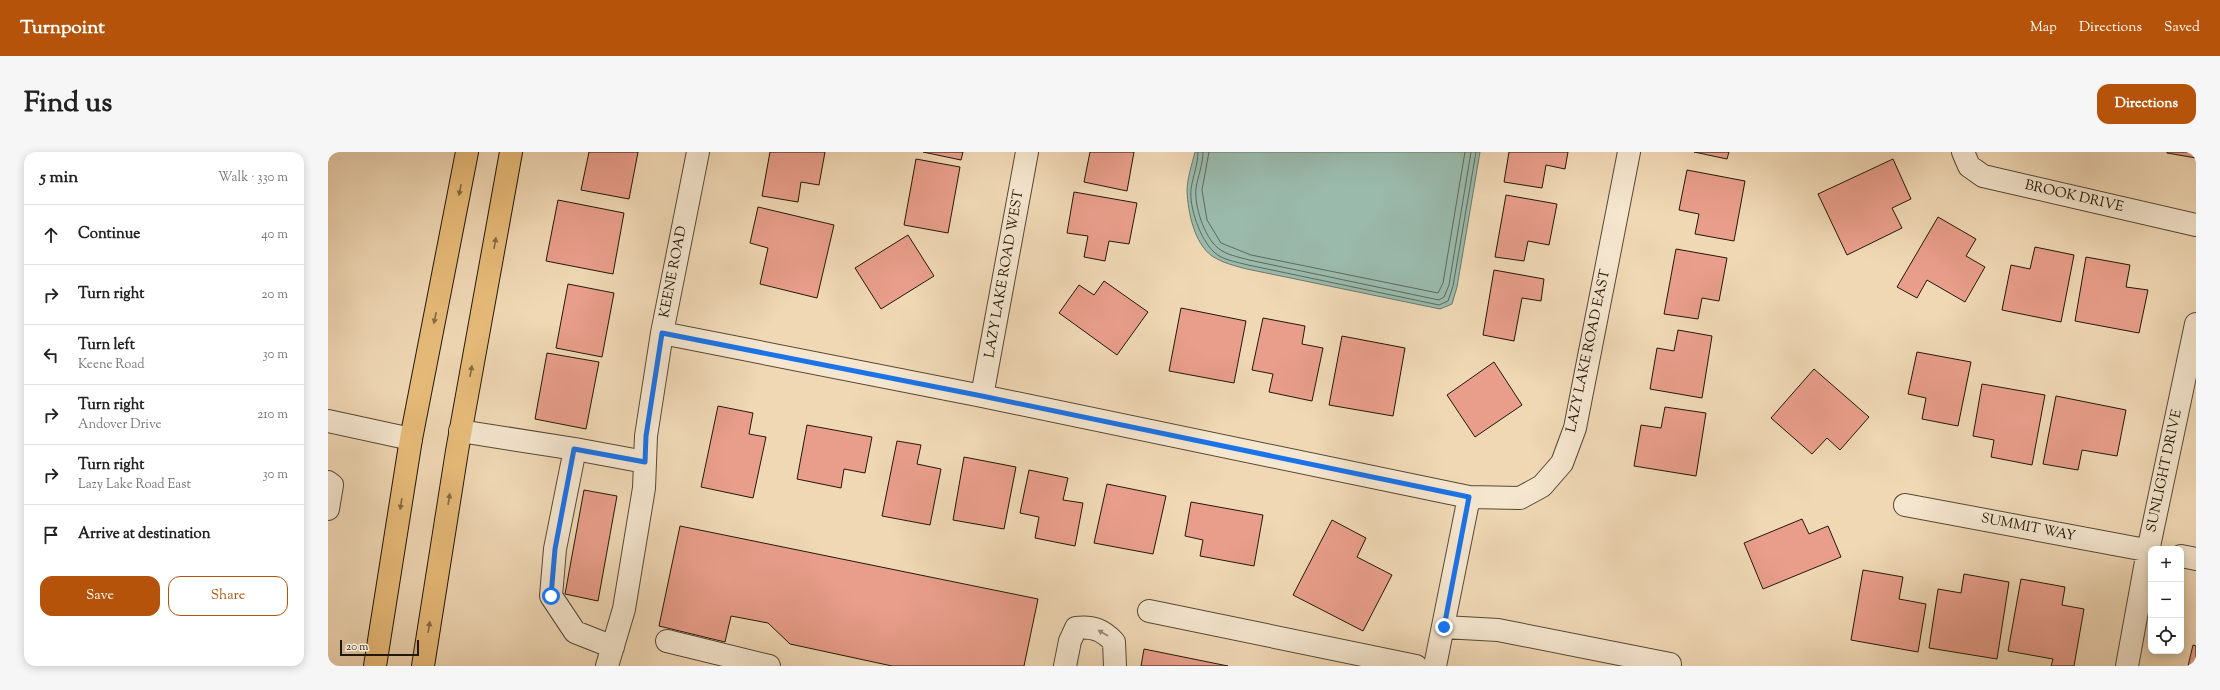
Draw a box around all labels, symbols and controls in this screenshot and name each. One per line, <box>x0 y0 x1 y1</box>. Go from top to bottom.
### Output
text: Turnpoint <box>20 15 105 42</box>
text: Map <box>2030 18 2057 38</box>
text: Directions <box>2079 18 2142 38</box>
text: Saved <box>2164 18 2200 38</box>
text: Find us <box>24 84 112 124</box>
button: Directions <box>2097 84 2196 124</box>
text: 5 min <box>40 166 78 190</box>
text: Walk · 330 m <box>218 169 288 187</box>
street label: BROOK DRIVE <box>2023 176 2126 218</box>
one-way arrow <box>456 184 462 196</box>
street label: LAZY LAKE ROAD WEST <box>980 188 1030 360</box>
icon: ahead <box>40 224 62 246</box>
text: Continue <box>78 224 140 245</box>
street label: KEENE ROAD <box>655 224 693 320</box>
text: 40 m <box>261 226 288 244</box>
one-way arrow <box>492 237 498 249</box>
street label: LAZY LAKE ROAD EAST <box>1562 268 1616 434</box>
icon: right <box>40 284 62 306</box>
text: Turn right <box>78 284 144 305</box>
text: 20 m <box>262 286 288 304</box>
one-way arrow <box>432 312 438 324</box>
text: Turn left <box>78 335 135 356</box>
icon: left <box>40 344 62 366</box>
text: 30 m <box>262 346 288 364</box>
text: Keene Road <box>78 356 145 374</box>
one-way arrow <box>469 365 475 377</box>
text: Turn right <box>78 395 144 416</box>
icon: right <box>40 404 62 426</box>
text: 210 m <box>257 406 288 424</box>
street label: SUNLIGHT DRIVE <box>2142 407 2188 534</box>
text: Andover Drive <box>78 416 161 434</box>
text: Turn right <box>78 455 144 476</box>
icon: right <box>40 464 62 486</box>
text: 30 m <box>262 466 288 484</box>
text: Lazy Lake Road East <box>78 476 191 494</box>
one-way arrow <box>446 493 452 505</box>
one-way arrow <box>398 498 404 510</box>
street label: SUMMIT WAY <box>1979 509 2077 547</box>
icon: arrive <box>40 524 62 546</box>
text: Arrive at destination <box>78 524 211 545</box>
map controls <box>2148 546 2184 654</box>
button: + <box>2148 546 2184 582</box>
button: Save <box>40 576 160 616</box>
button: Share <box>168 576 288 616</box>
button: − <box>2148 582 2184 618</box>
route start <box>542 587 560 605</box>
route end <box>1435 618 1453 636</box>
button: locate <box>2148 618 2184 654</box>
one-way arrow <box>426 621 432 634</box>
one-way arrow <box>1097 629 1109 636</box>
scale bar <box>340 638 419 657</box>
text: 20 m <box>346 639 368 655</box>

